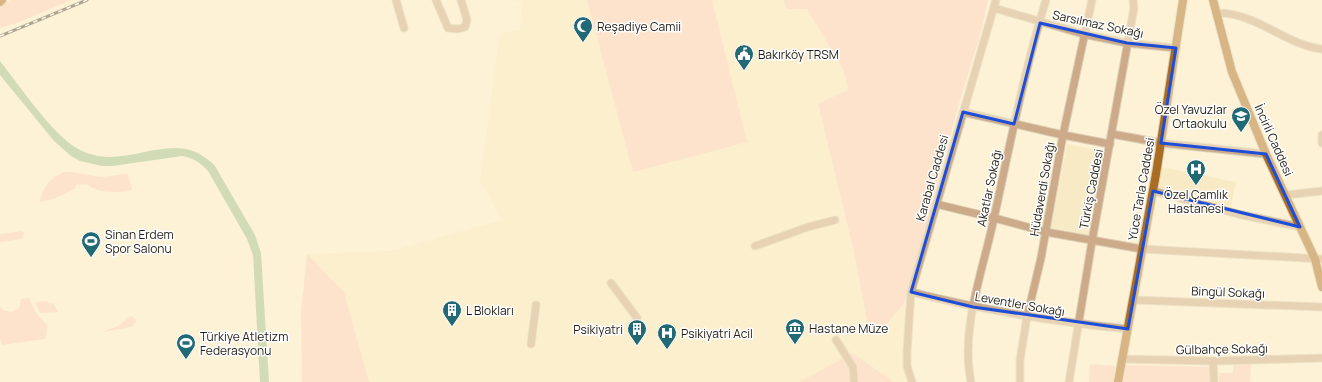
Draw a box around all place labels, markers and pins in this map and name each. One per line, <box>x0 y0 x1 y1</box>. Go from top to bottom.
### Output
mosque icon: Reşadiye Camii <box>572 15 594 43</box>
place label: Reşadiye Camii <box>597 18 681 35</box>
public building icon: Bakırköy TRSM <box>733 43 755 71</box>
place label: Bakırköy TRSM <box>758 46 839 63</box>
place label: Özel Yavuzlar Ortaokulu <box>1155 101 1228 132</box>
school or university icon: Özel Yavuzlar Ortaokulu <box>1230 105 1252 133</box>
hospital icon: Özel Çamlık Hastanesi <box>1185 158 1207 186</box>
place label: Özel Çamlık Hastanesi <box>1164 186 1229 217</box>
place label: Sinan Erdem Spor Salonu <box>105 226 174 257</box>
sports icon: Sinan Erdem Spor Salonu <box>80 230 102 258</box>
building icon: L Blokları <box>441 299 463 327</box>
place label: L Blokları <box>466 302 514 319</box>
museum icon: Hastane Müze <box>784 317 806 345</box>
building icon: Psikiyatri <box>626 318 648 346</box>
place label: Hastane Müze <box>809 320 888 337</box>
place label: Psikiyatri <box>573 321 623 338</box>
hospital icon: Psikiyatri Acil <box>656 322 678 350</box>
place label: Psikiyatri Acil <box>681 325 753 342</box>
place label: Türkiye Atletizm Federasyonu <box>200 328 288 359</box>
sports icon: Türkiye Atletizm Federasyonu <box>175 332 197 360</box>

